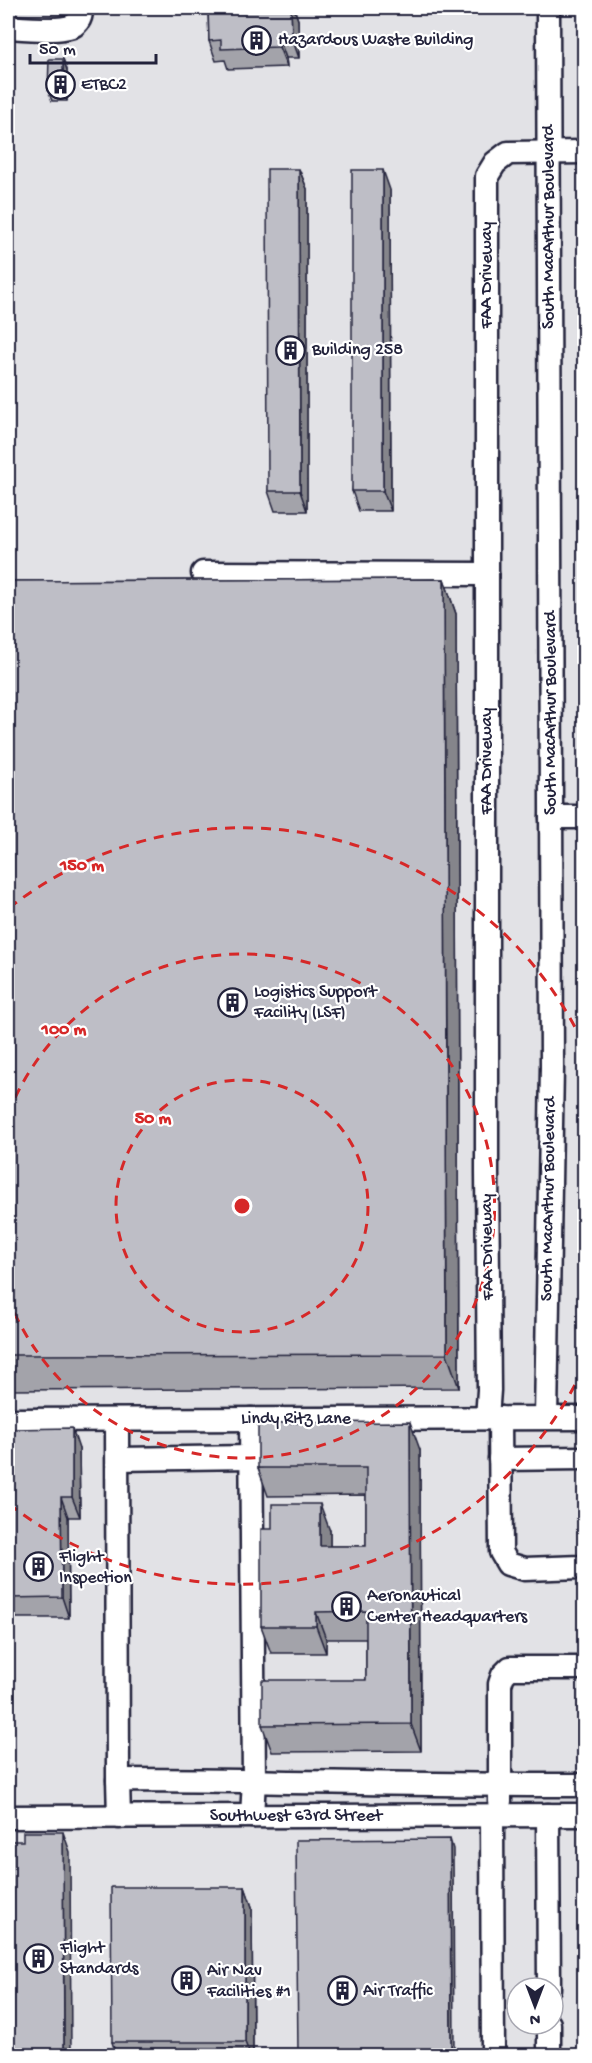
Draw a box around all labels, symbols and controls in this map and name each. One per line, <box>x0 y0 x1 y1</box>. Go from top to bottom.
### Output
building icon: Hazardous Waste Building <box>241 24 273 56</box>
scale bar <box>30 27 156 65</box>
place label: Hazardous Waste Building <box>278 30 473 51</box>
text: 50 m <box>39 40 76 61</box>
building icon: ETBC2 <box>44 69 76 101</box>
place label: ETBC2 <box>81 75 127 96</box>
street label: South MacArthur Boulevard <box>539 123 560 329</box>
street label: FAA Driveway <box>477 221 498 329</box>
building icon: Building 258 <box>275 334 307 366</box>
place label: Building 258 <box>311 340 403 361</box>
street label: South MacArthur Boulevard <box>541 609 562 815</box>
street label: FAA Driveway <box>477 707 498 815</box>
text: 150 m <box>59 856 104 877</box>
place label: Logistics Support Facility (LSF) <box>253 982 378 1024</box>
building icon: Logistics Support Facility (LSF) <box>217 986 249 1018</box>
text: 100 m <box>41 1020 87 1041</box>
street label: South MacArthur Boulevard <box>537 1095 561 1301</box>
text: 50 m <box>135 1109 172 1130</box>
street label: FAA Driveway <box>477 1193 499 1302</box>
centre of rings <box>232 1196 252 1216</box>
street label: Lindy Ritz Lane <box>241 1409 352 1430</box>
place label: Flight Inspection <box>58 1547 132 1589</box>
building icon: Flight Inspection <box>22 1551 54 1583</box>
place label: Aeronautical Center Headquarters <box>367 1586 529 1628</box>
building icon: Aeronautical Center Headquarters <box>330 1590 362 1622</box>
street label: Southwest 63rd Street <box>210 1806 384 1827</box>
place label: Flight Standards <box>59 1938 140 1980</box>
building icon: Flight Standards <box>23 1942 55 1974</box>
place label: Air Nav Facilities #1 <box>206 1961 291 2003</box>
building icon: Air Nav Facilities #1 <box>170 1965 202 1997</box>
building icon: Air Traffic <box>326 1975 358 2007</box>
north arrow <box>505 1976 565 2036</box>
place label: Air Traffic <box>363 1981 433 2002</box>
text: N <box>529 2008 540 2027</box>

